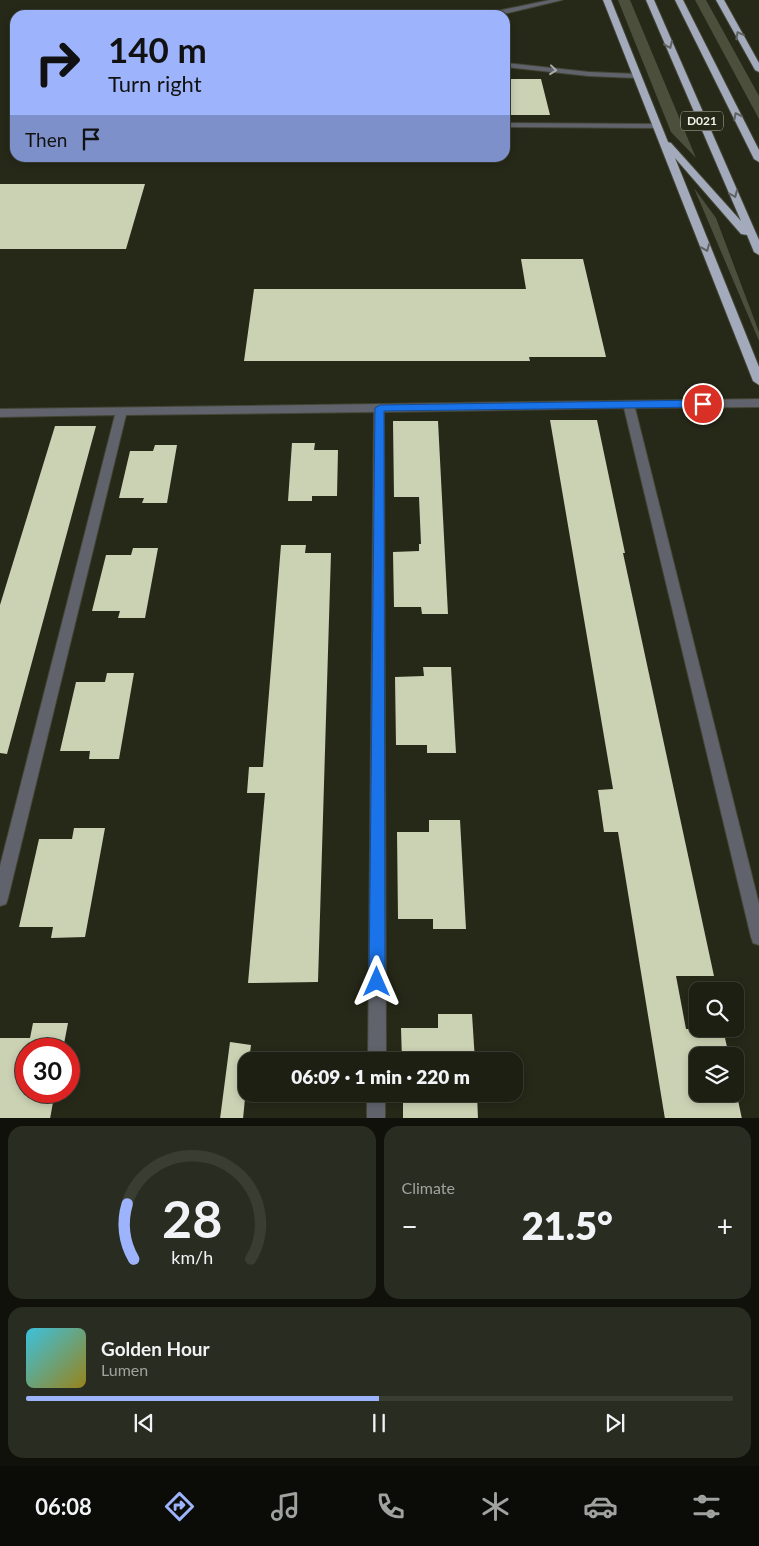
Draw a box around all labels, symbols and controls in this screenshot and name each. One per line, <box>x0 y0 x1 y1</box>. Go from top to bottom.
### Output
text: 140 m <box>108 28 207 70</box>
icon: right <box>25 30 90 95</box>
one-way arrow <box>736 31 746 40</box>
one-way arrow <box>663 40 674 49</box>
one-way arrow <box>550 65 558 76</box>
text: Turn right <box>108 70 202 97</box>
road number: D021 <box>681 112 723 130</box>
one-way arrow <box>733 112 743 121</box>
icon: arrive <box>77 125 105 153</box>
text: Then <box>25 128 67 151</box>
one-way arrow <box>727 189 738 198</box>
one-way arrow <box>699 243 710 252</box>
pin <box>682 383 724 425</box>
icon: arrive <box>689 390 717 418</box>
position arrow <box>350 955 402 1007</box>
map controls <box>689 982 744 1102</box>
button: search <box>689 982 744 1037</box>
speed limit sign: 30 <box>15 1038 80 1103</box>
button: layers <box>689 1047 744 1102</box>
text: 06:09 · 1 min · 220 m <box>291 1065 470 1088</box>
text: Climate <box>402 1178 455 1197</box>
text: 28 <box>162 1187 222 1249</box>
text: 21.5° <box>522 1202 613 1248</box>
text: − <box>402 1209 418 1243</box>
text: + <box>717 1209 733 1243</box>
text: km/h <box>171 1246 213 1268</box>
text: Golden Hour <box>101 1337 210 1360</box>
text: Lumen <box>101 1360 148 1379</box>
icon: previous <box>130 1409 158 1437</box>
icon: pause <box>365 1409 393 1437</box>
icon: next <box>601 1409 629 1437</box>
icon: directions <box>162 1489 197 1524</box>
icon: music <box>268 1489 303 1524</box>
icon: phone <box>373 1489 408 1524</box>
icon: climate <box>478 1489 513 1524</box>
icon: car <box>583 1489 618 1524</box>
icon: filters <box>689 1489 724 1524</box>
text: 06:08 <box>35 1493 92 1520</box>

